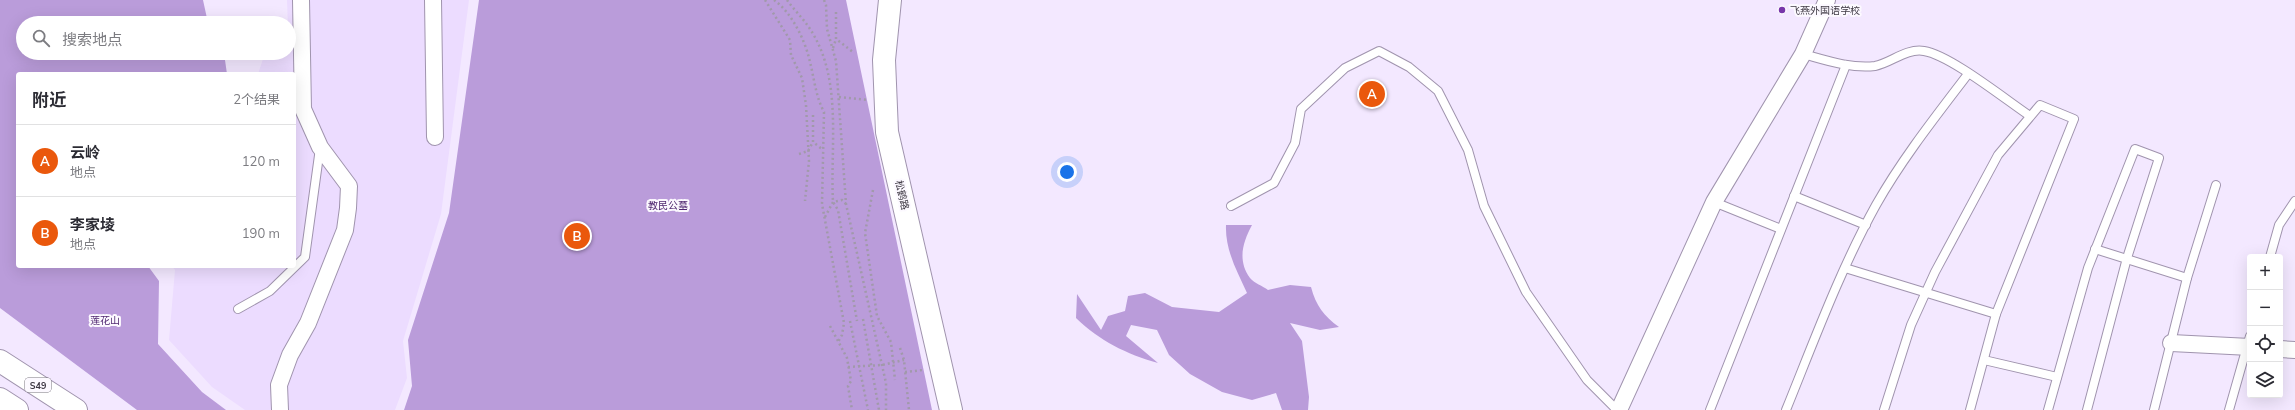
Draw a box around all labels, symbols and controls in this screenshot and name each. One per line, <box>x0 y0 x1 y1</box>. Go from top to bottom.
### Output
place label: 飞燕外国语学校 <box>1790 4 1860 17</box>
marker: 飞燕外国语学校 <box>1777 5 1787 15</box>
search box <box>16 16 296 60</box>
icon: search <box>30 27 52 49</box>
text: 搜索地点 <box>62 30 122 49</box>
pin: A <box>1359 79 1385 109</box>
text: 附近 <box>32 89 66 110</box>
text: 2个结果 <box>233 91 280 107</box>
text: 云岭 <box>70 143 100 162</box>
text: A <box>40 153 50 169</box>
text: 120 m <box>242 153 280 169</box>
your location <box>1057 162 1077 182</box>
text: 地点 <box>70 164 96 180</box>
street label: 松鹤路 <box>892 179 912 211</box>
park label: 教民公墓 <box>648 199 688 212</box>
text: 李家堎 <box>70 215 115 234</box>
pin: B <box>564 221 590 251</box>
text: B <box>41 225 49 241</box>
text: 190 m <box>242 225 280 241</box>
text: 地点 <box>70 236 96 252</box>
map controls <box>2247 254 2283 398</box>
button: + <box>2247 254 2283 290</box>
button: − <box>2247 290 2283 326</box>
park label: 莲花山 <box>90 314 120 327</box>
button: locate <box>2247 326 2283 362</box>
button: layers <box>2247 362 2283 398</box>
road number: S49 <box>25 378 51 392</box>

